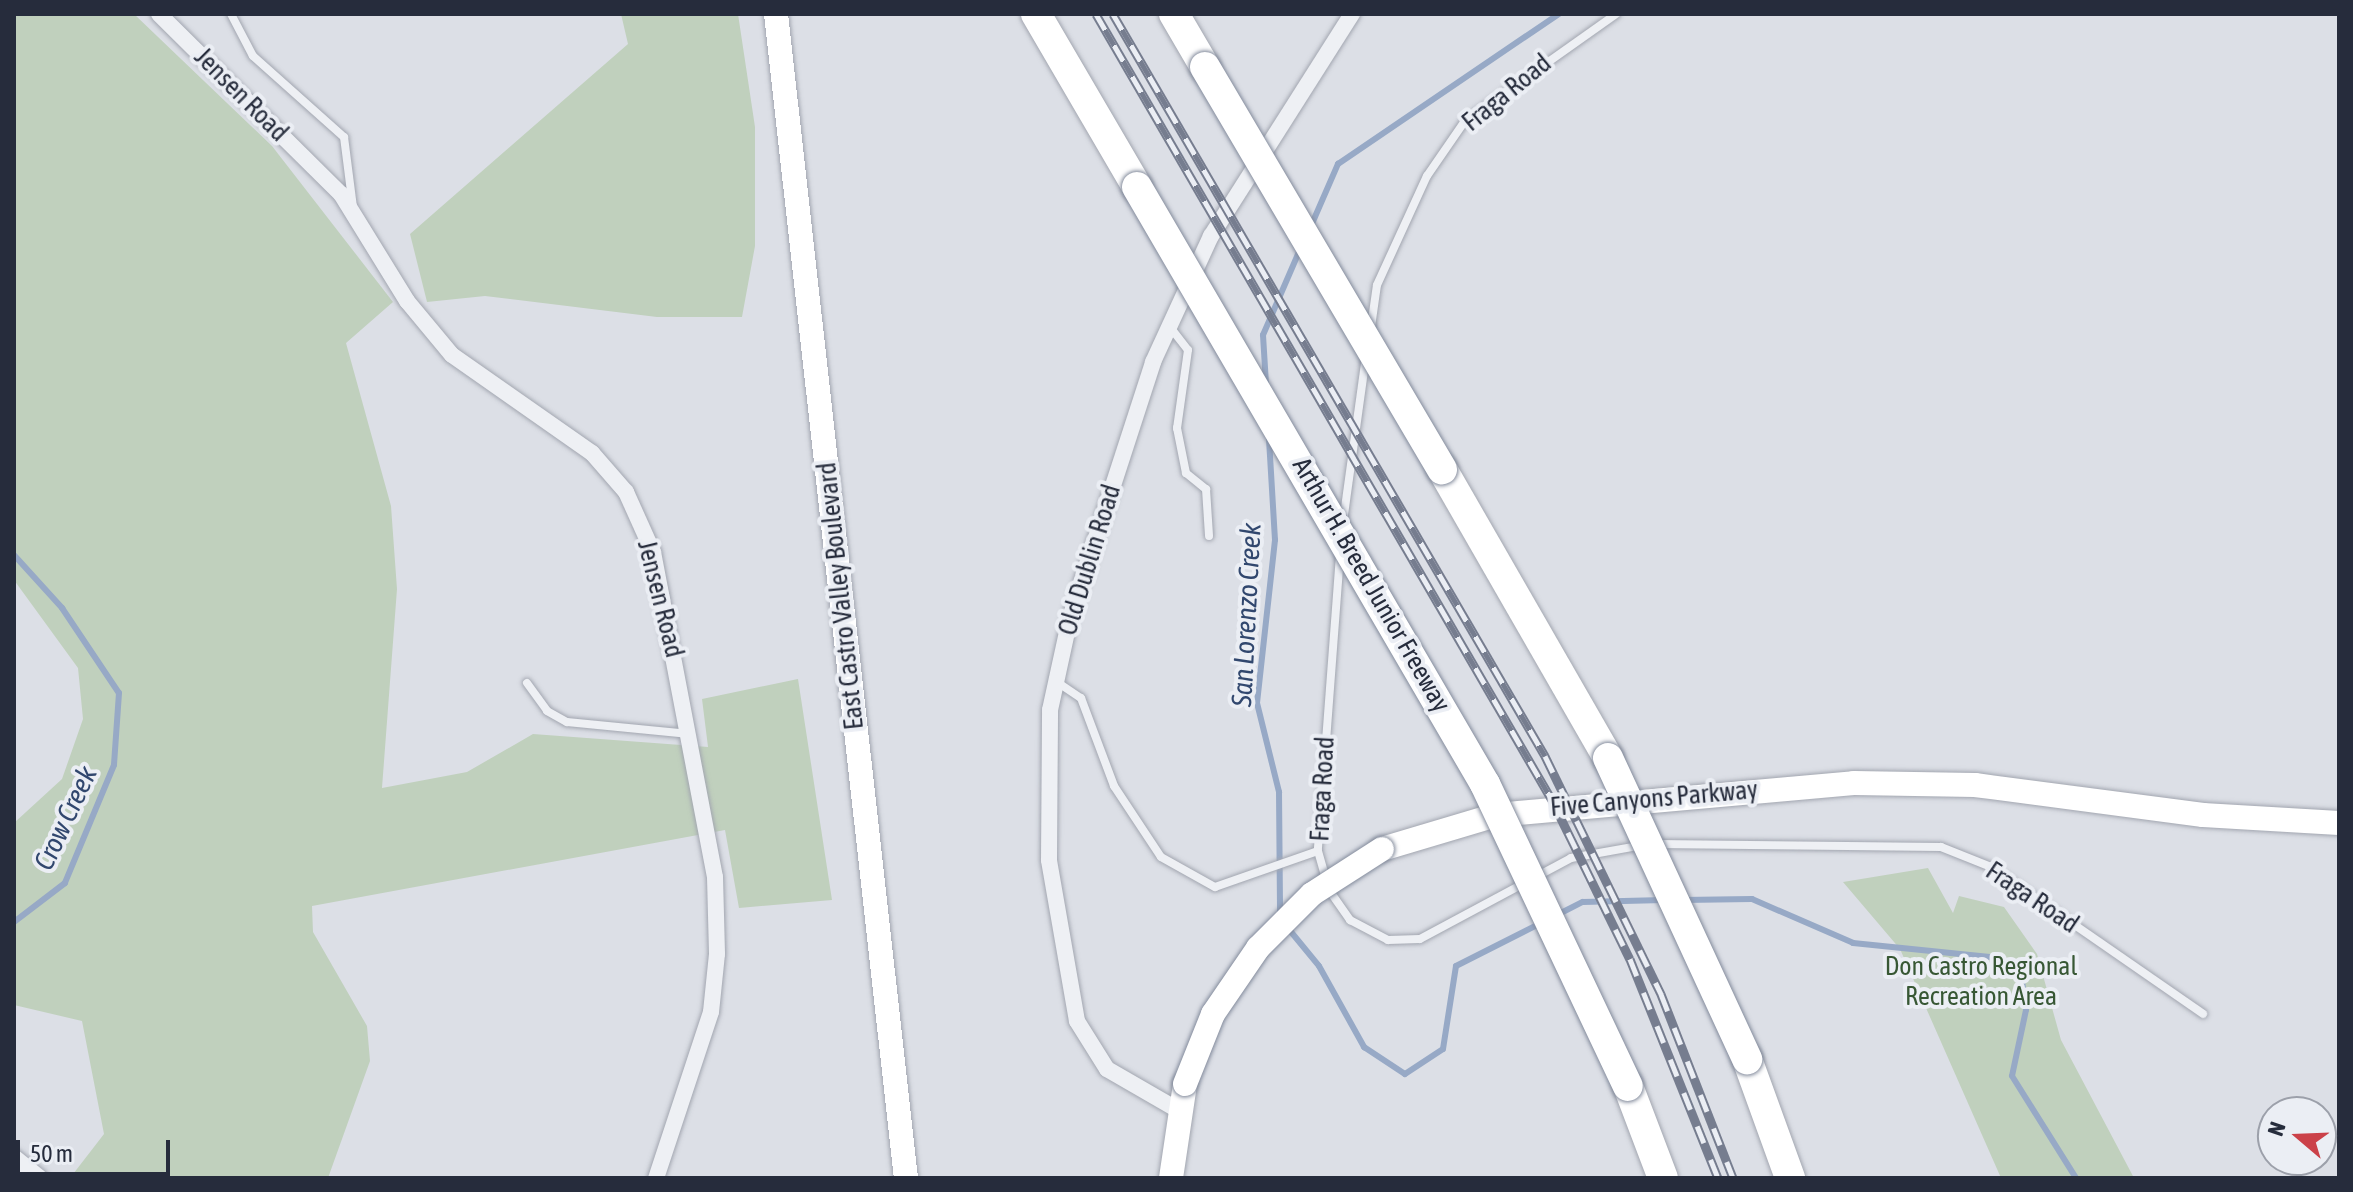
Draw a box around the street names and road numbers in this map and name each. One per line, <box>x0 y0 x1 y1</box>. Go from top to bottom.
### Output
street label: Jensen Road <box>188 42 294 148</box>
street label: Fraga Road <box>1456 48 1558 138</box>
street label: Arthur H. Breed Junior Freeway <box>1285 452 1457 718</box>
street label: East Castro Valley Boulevard <box>811 461 871 731</box>
street label: Old Dublin Road <box>1052 481 1128 639</box>
street label: Jensen Road <box>630 537 690 661</box>
street label: Fraga Road <box>1305 736 1341 842</box>
street label: Five Canyons Parkway <box>1549 774 1759 824</box>
street label: Fraga Road <box>1980 856 2084 940</box>

